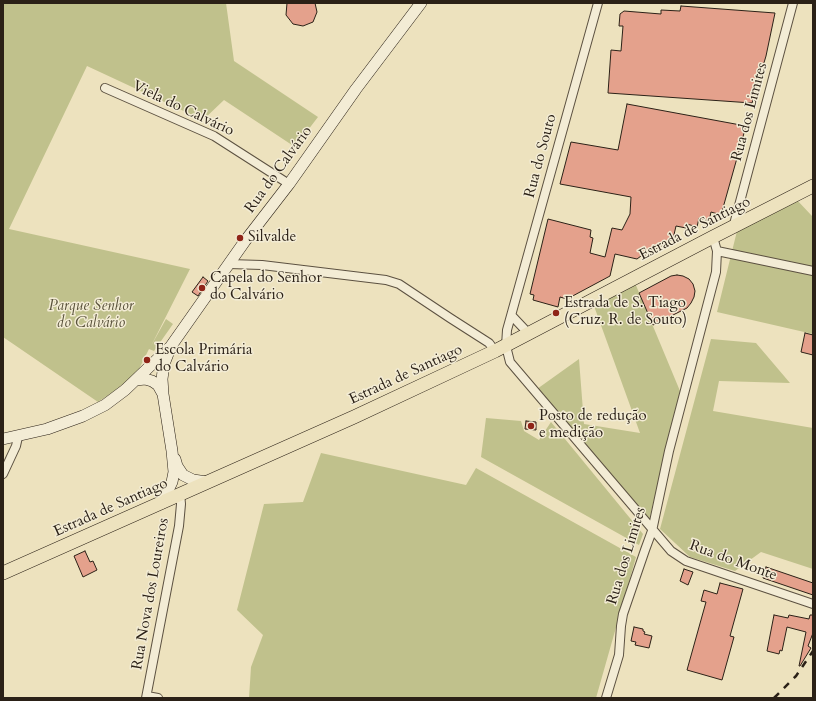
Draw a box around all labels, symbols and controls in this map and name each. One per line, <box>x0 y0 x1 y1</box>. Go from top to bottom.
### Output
street label: Rua dos Limites <box>728 61 772 163</box>
street label: Viela do Calvário <box>129 78 237 140</box>
street label: Rua do Souto <box>521 112 561 200</box>
street label: Rua do Calvário <box>241 123 317 217</box>
street label: Estrada de Santiago <box>636 193 754 265</box>
place label: Silvalde <box>248 229 296 247</box>
marker: Silvalde <box>235 233 245 243</box>
place label: Capela do Senhor do Calvário <box>210 270 322 305</box>
marker: Capela do Senhor do Calvário <box>197 283 207 293</box>
place label: Estrada de S. Tiago (Cruz. R. de Souto) <box>564 295 687 330</box>
park label: Parque Senhor do Calvário <box>48 298 134 333</box>
marker: Estrada de S. Tiago (Cruz. R. de Souto) <box>551 308 561 318</box>
street label: Estrada de Santiago <box>347 341 465 409</box>
place label: Escola Primária do Calvário <box>155 342 252 377</box>
marker: Escola Primária do Calvário <box>142 355 152 365</box>
place label: Posto de redução e medição <box>539 408 647 443</box>
marker: Posto de redução e medição <box>526 421 536 431</box>
street label: Estrada de Santiago <box>51 475 171 541</box>
street label: Rua dos Limites <box>604 505 650 607</box>
street label: Rua Nova dos Loureiros <box>129 517 173 671</box>
street label: Rua do Monte <box>687 537 779 585</box>

